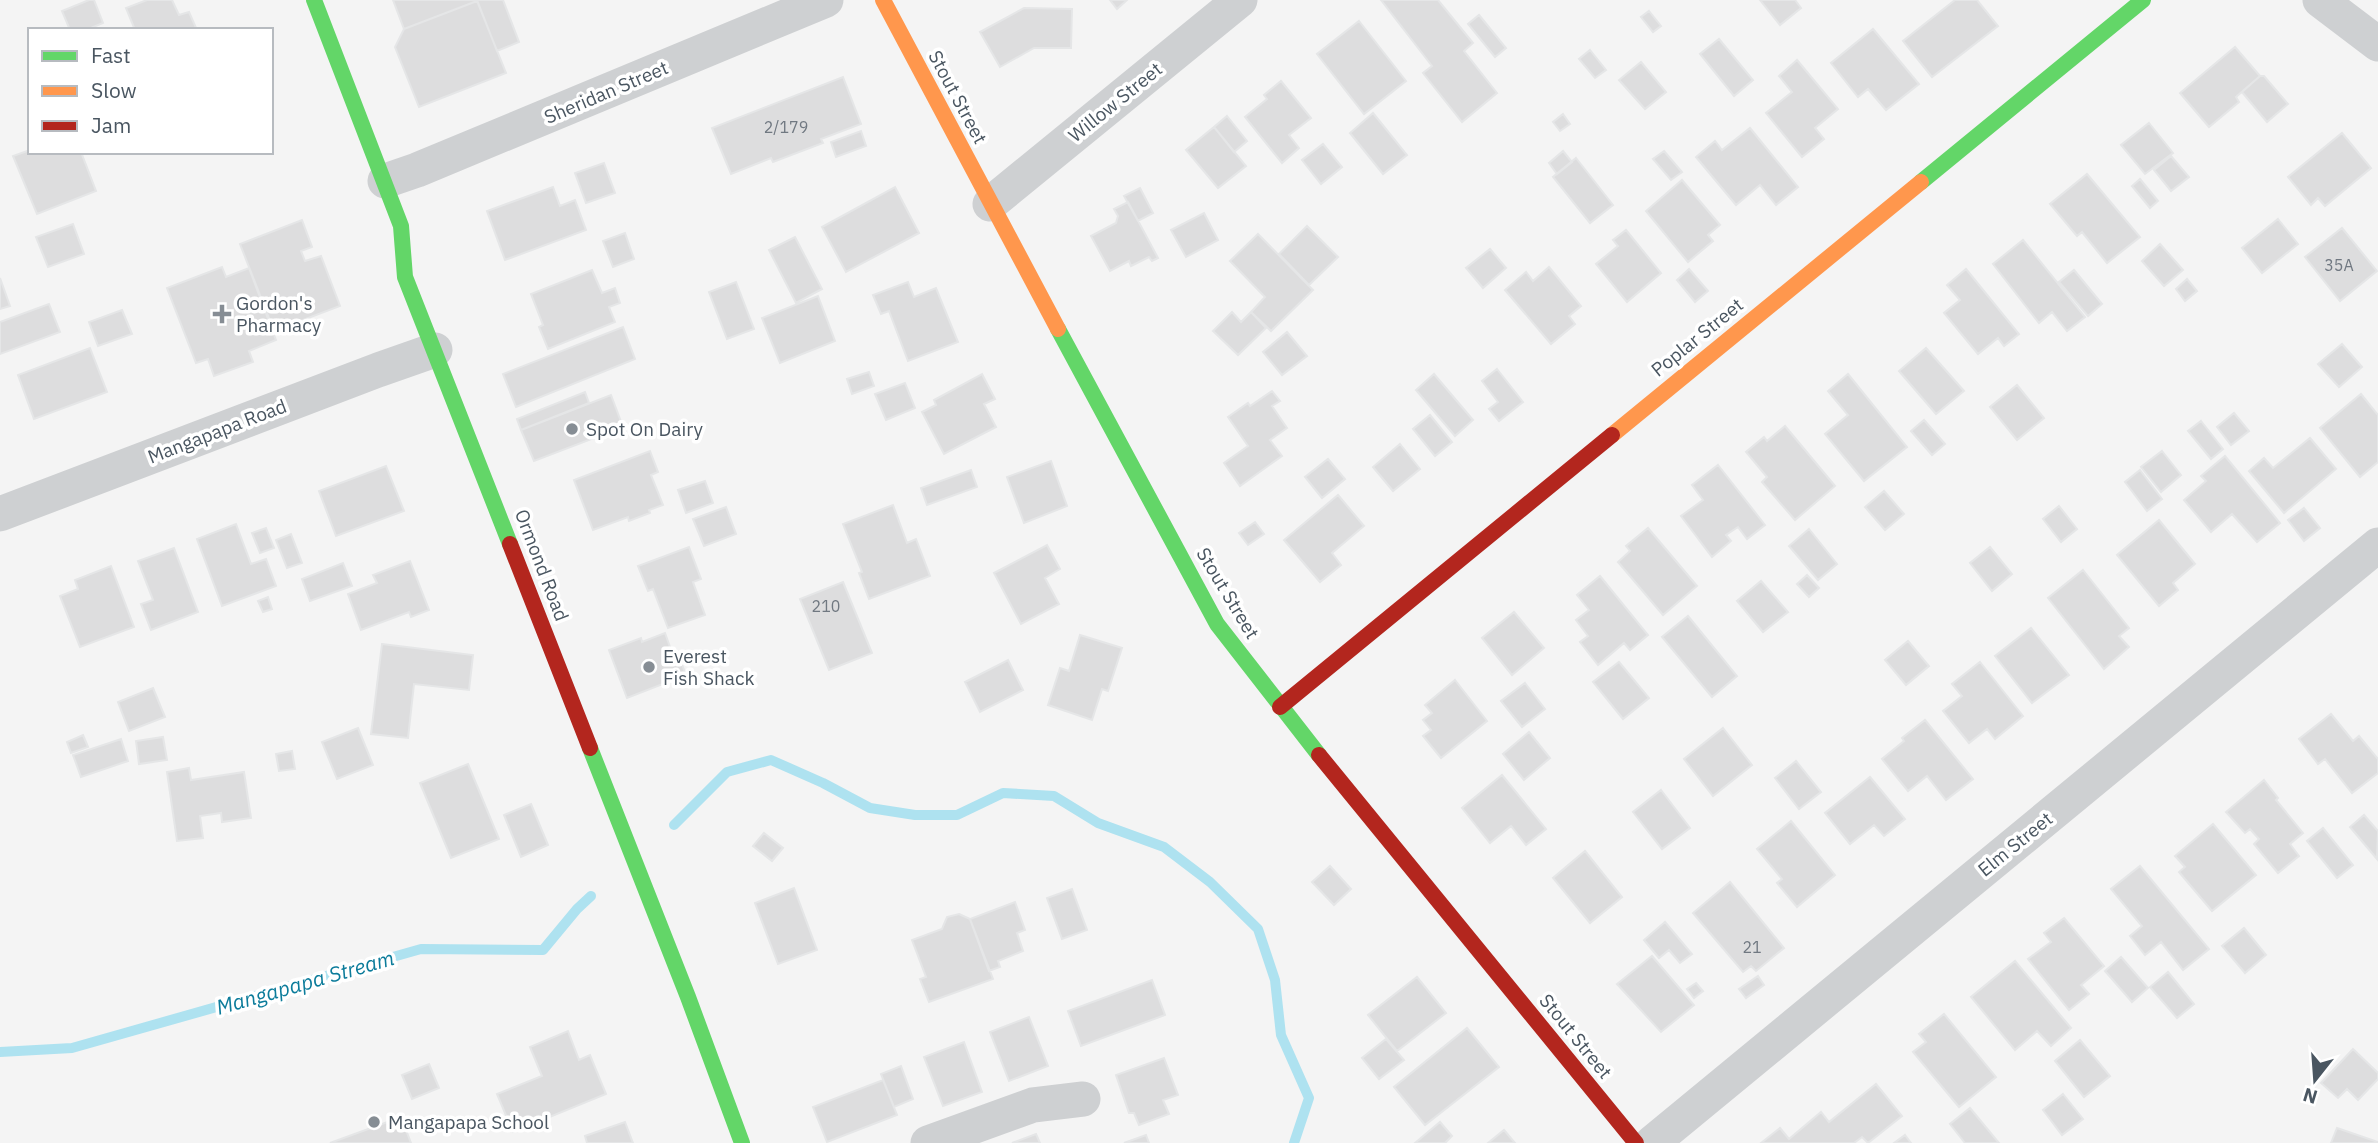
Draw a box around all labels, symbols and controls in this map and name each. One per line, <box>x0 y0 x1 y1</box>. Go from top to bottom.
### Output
legend <box>28 28 273 154</box>
text: Fast <box>91 41 131 69</box>
street label: Stout Street <box>923 46 993 148</box>
street label: Sheridan Street <box>540 55 672 129</box>
street label: Willow Street <box>1063 57 1167 147</box>
text: Slow <box>91 76 137 104</box>
text: Jam <box>91 111 131 139</box>
house number: 2/179 <box>764 117 808 137</box>
house number: 35A <box>2324 255 2354 275</box>
place label: Gordon's Pharmacy <box>236 291 322 337</box>
street label: Poplar Street <box>1646 293 1748 381</box>
marker: Gordon's Pharmacy <box>214 306 230 322</box>
street label: Mangapapa Road <box>144 393 290 469</box>
place label: Spot On Dairy <box>586 417 703 441</box>
marker: Spot On Dairy <box>564 421 580 437</box>
street label: Ormond Road <box>510 506 574 624</box>
street label: Stout Street <box>1191 543 1265 643</box>
house number: 210 <box>812 596 840 616</box>
place label: Everest Fish Shack <box>663 644 754 690</box>
marker: Everest Fish Shack <box>641 659 657 675</box>
street label: Elm Street <box>1973 807 2057 881</box>
house number: 21 <box>1742 937 1762 957</box>
water label: Mangapapa Stream <box>213 943 397 1021</box>
street label: Stout Street <box>1534 989 1618 1083</box>
north arrow <box>2280 1045 2350 1115</box>
text: N <box>2300 1083 2320 1110</box>
place label: Mangapapa School <box>388 1110 549 1134</box>
marker: Mangapapa School <box>366 1114 382 1130</box>

